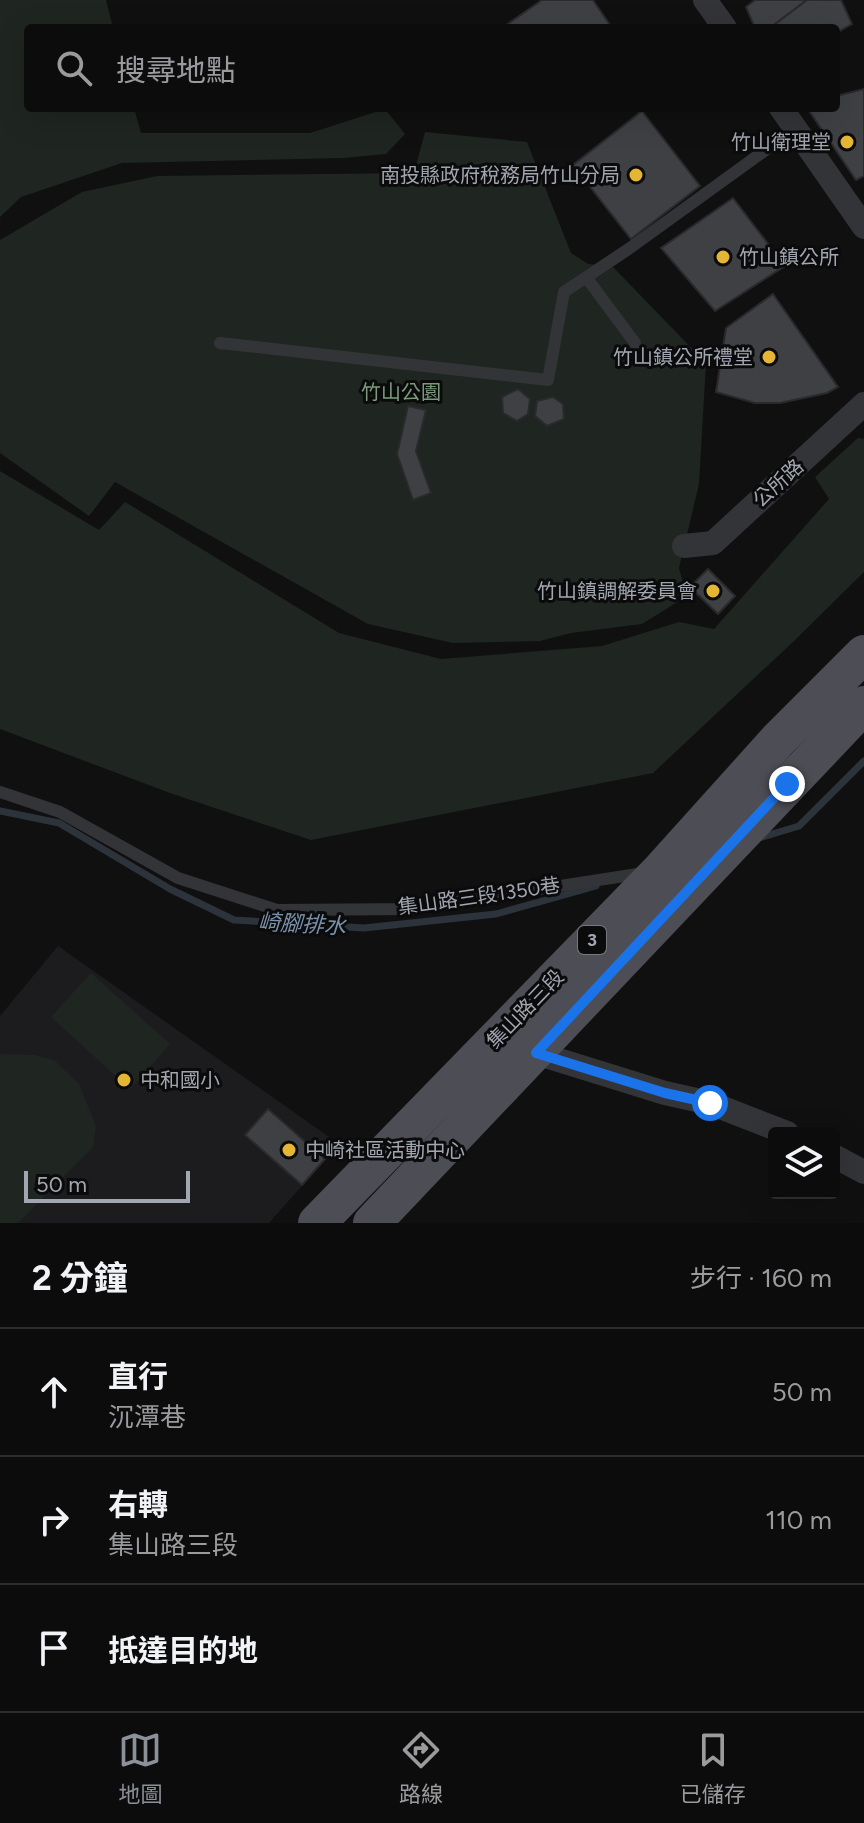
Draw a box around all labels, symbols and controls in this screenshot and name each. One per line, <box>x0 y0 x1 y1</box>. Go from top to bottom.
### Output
search box <box>24 24 840 112</box>
icon: search <box>52 46 96 90</box>
text: 搜尋地點 <box>116 52 236 89</box>
place label: 竹山衛理堂 <box>731 130 831 154</box>
marker: 竹山衛理堂 <box>838 133 856 151</box>
place label: 南投縣政府稅務局竹山分局 <box>380 163 620 187</box>
marker: 南投縣政府稅務局竹山分局 <box>627 166 645 184</box>
place label: 竹山鎮公所 <box>739 245 839 269</box>
marker: 竹山鎮公所 <box>714 248 732 266</box>
place label: 竹山鎮公所禮堂 <box>613 345 753 369</box>
marker: 竹山鎮公所禮堂 <box>760 348 778 366</box>
park label: 竹山公園 <box>361 380 441 404</box>
street label: 公所路 <box>748 454 808 512</box>
place label: 竹山鎮調解委員會 <box>537 579 697 603</box>
marker: 竹山鎮調解委員會 <box>704 582 722 600</box>
route end <box>769 766 805 802</box>
street label: 集山路三段1350巷 <box>396 873 562 919</box>
water label: 崎腳排水 <box>257 908 348 940</box>
road number: 3 <box>578 926 606 954</box>
street label: 集山路三段 <box>482 965 568 1053</box>
place label: 中和國小 <box>140 1068 220 1092</box>
marker: 中和國小 <box>115 1071 133 1089</box>
route start <box>692 1085 728 1121</box>
map controls <box>768 1127 840 1199</box>
button: layers <box>768 1127 840 1199</box>
place label: 中崎社區活動中心 <box>305 1138 465 1162</box>
marker: 中崎社區活動中心 <box>280 1141 298 1159</box>
scale bar <box>24 1167 190 1203</box>
text: 50 m <box>36 1171 87 1198</box>
text: 2 分鐘 <box>32 1258 128 1299</box>
text: 步行 · 160 m <box>690 1262 832 1294</box>
text: 直行 <box>108 1358 168 1395</box>
icon: ahead <box>32 1370 76 1414</box>
text: 50 m <box>772 1376 832 1408</box>
text: 沉潭巷 <box>108 1401 186 1433</box>
text: 右轉 <box>108 1486 168 1523</box>
icon: right <box>32 1498 76 1542</box>
text: 110 m <box>765 1504 832 1536</box>
text: 集山路三段 <box>108 1529 238 1561</box>
icon: arrive <box>32 1626 76 1670</box>
text: 抵達目的地 <box>108 1632 258 1669</box>
tab: 地圖 <box>118 1728 162 1808</box>
tab: 路線 <box>399 1728 443 1808</box>
tab: 已儲存 <box>680 1728 746 1808</box>

